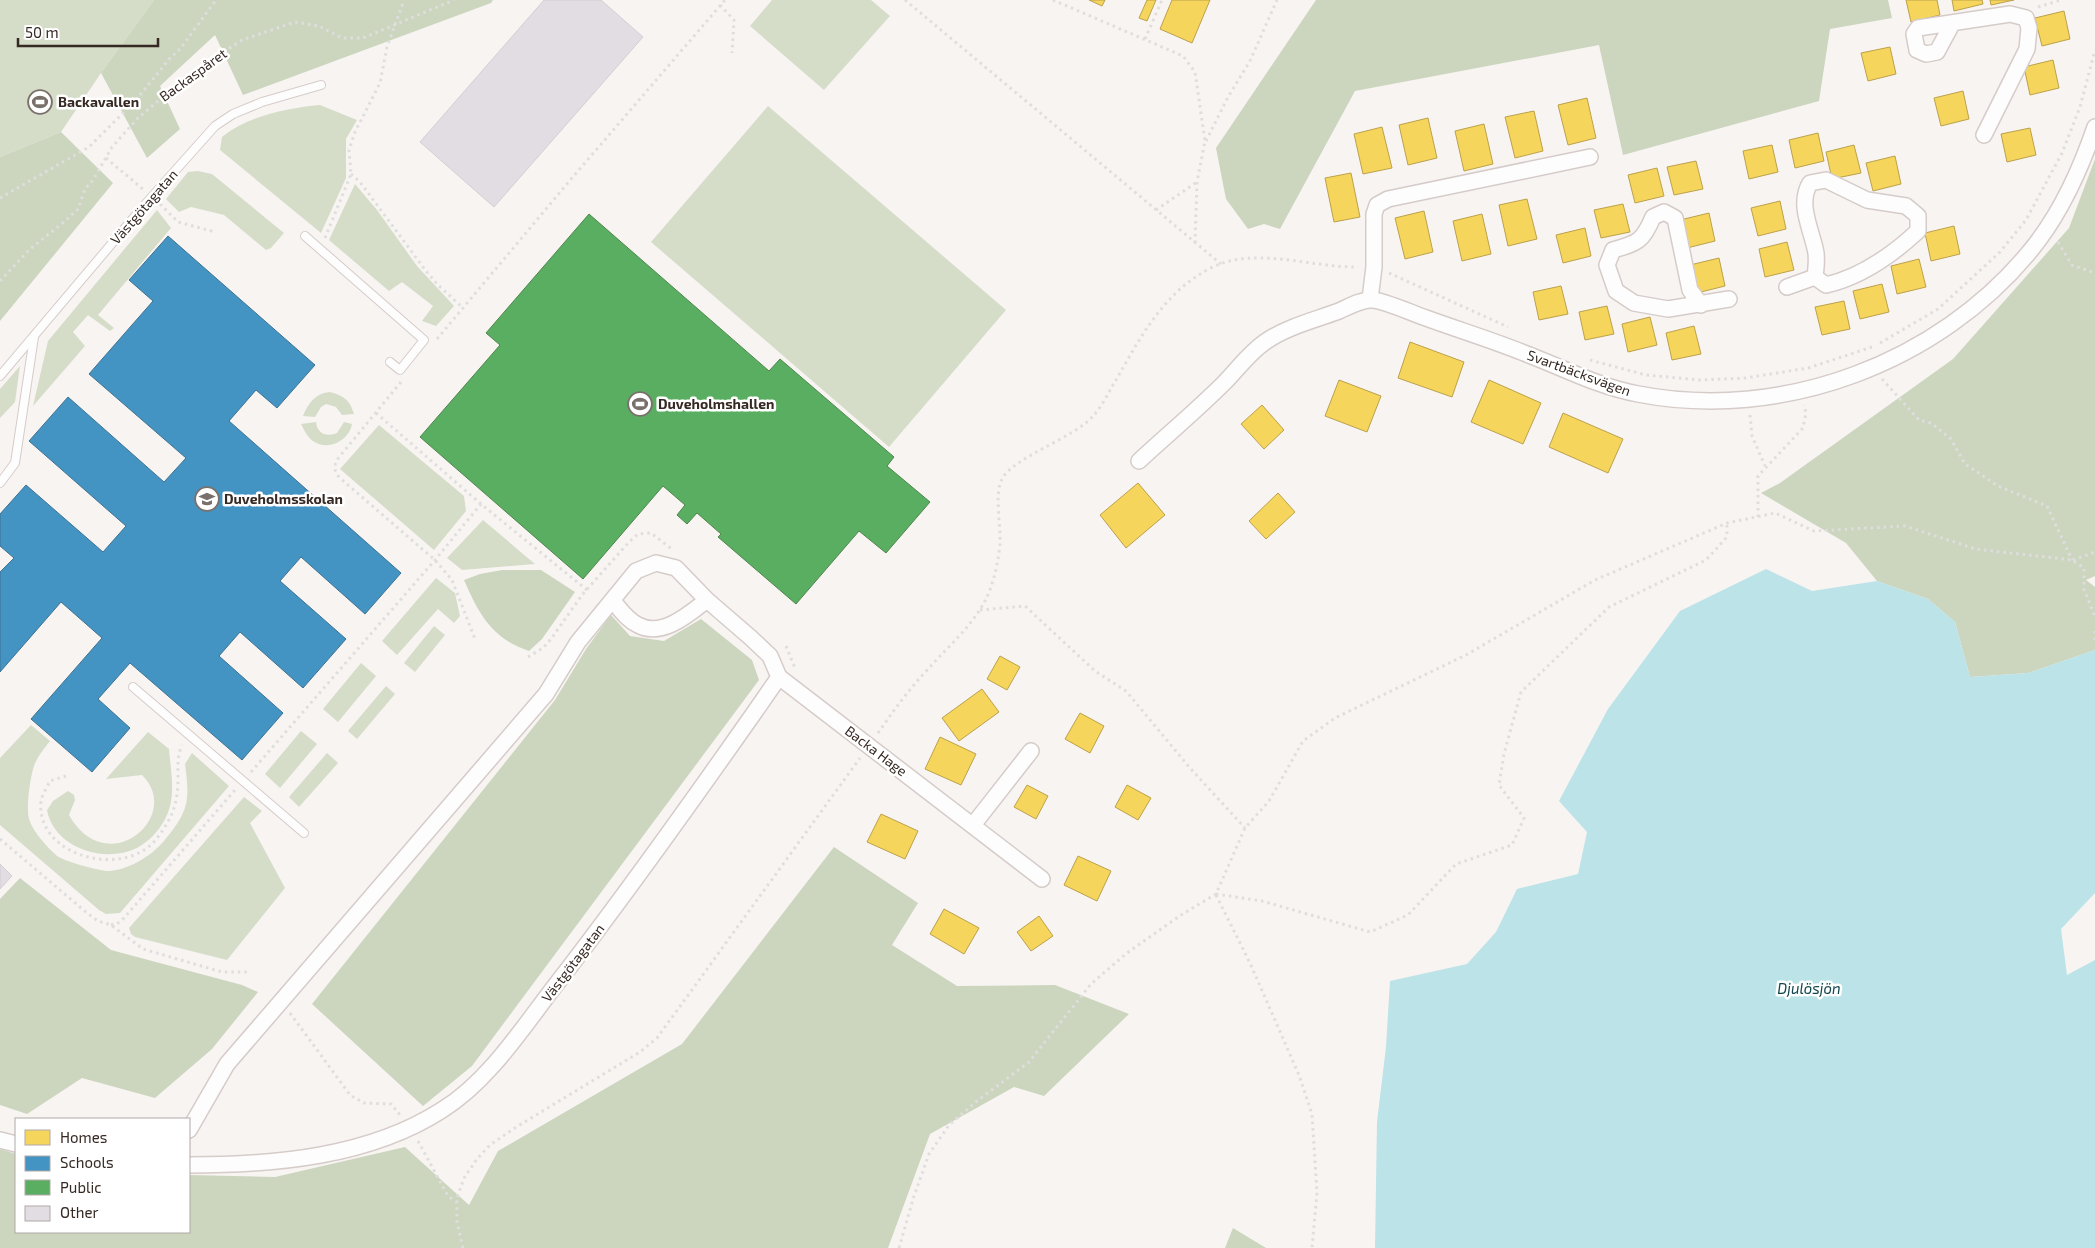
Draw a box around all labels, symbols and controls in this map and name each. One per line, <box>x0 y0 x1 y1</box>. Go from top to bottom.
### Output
scale bar <box>18 15 158 47</box>
text: 50 m <box>25 23 59 41</box>
street label: Backaspåret <box>156 44 230 105</box>
sports icon: Backavallen <box>27 89 53 115</box>
place label: Backavallen <box>58 93 139 110</box>
street label: Västgötagatan <box>107 166 181 248</box>
street label: Svartbäcksvägen <box>1525 346 1633 399</box>
sports icon: Duveholmshallen <box>627 391 653 417</box>
place label: Duveholmshallen <box>658 395 774 412</box>
school or university icon: Duveholmsskolan <box>194 486 220 512</box>
place label: Duveholmsskolan <box>224 490 343 507</box>
street label: Backa Hage <box>842 722 911 779</box>
street label: Västgötagatan <box>538 920 608 1005</box>
water label: Djulösjön <box>1777 979 1841 998</box>
legend <box>15 1118 190 1233</box>
text: Homes <box>60 1128 107 1146</box>
text: Schools <box>60 1153 114 1171</box>
text: Public <box>60 1178 101 1196</box>
text: Other <box>60 1203 99 1221</box>

